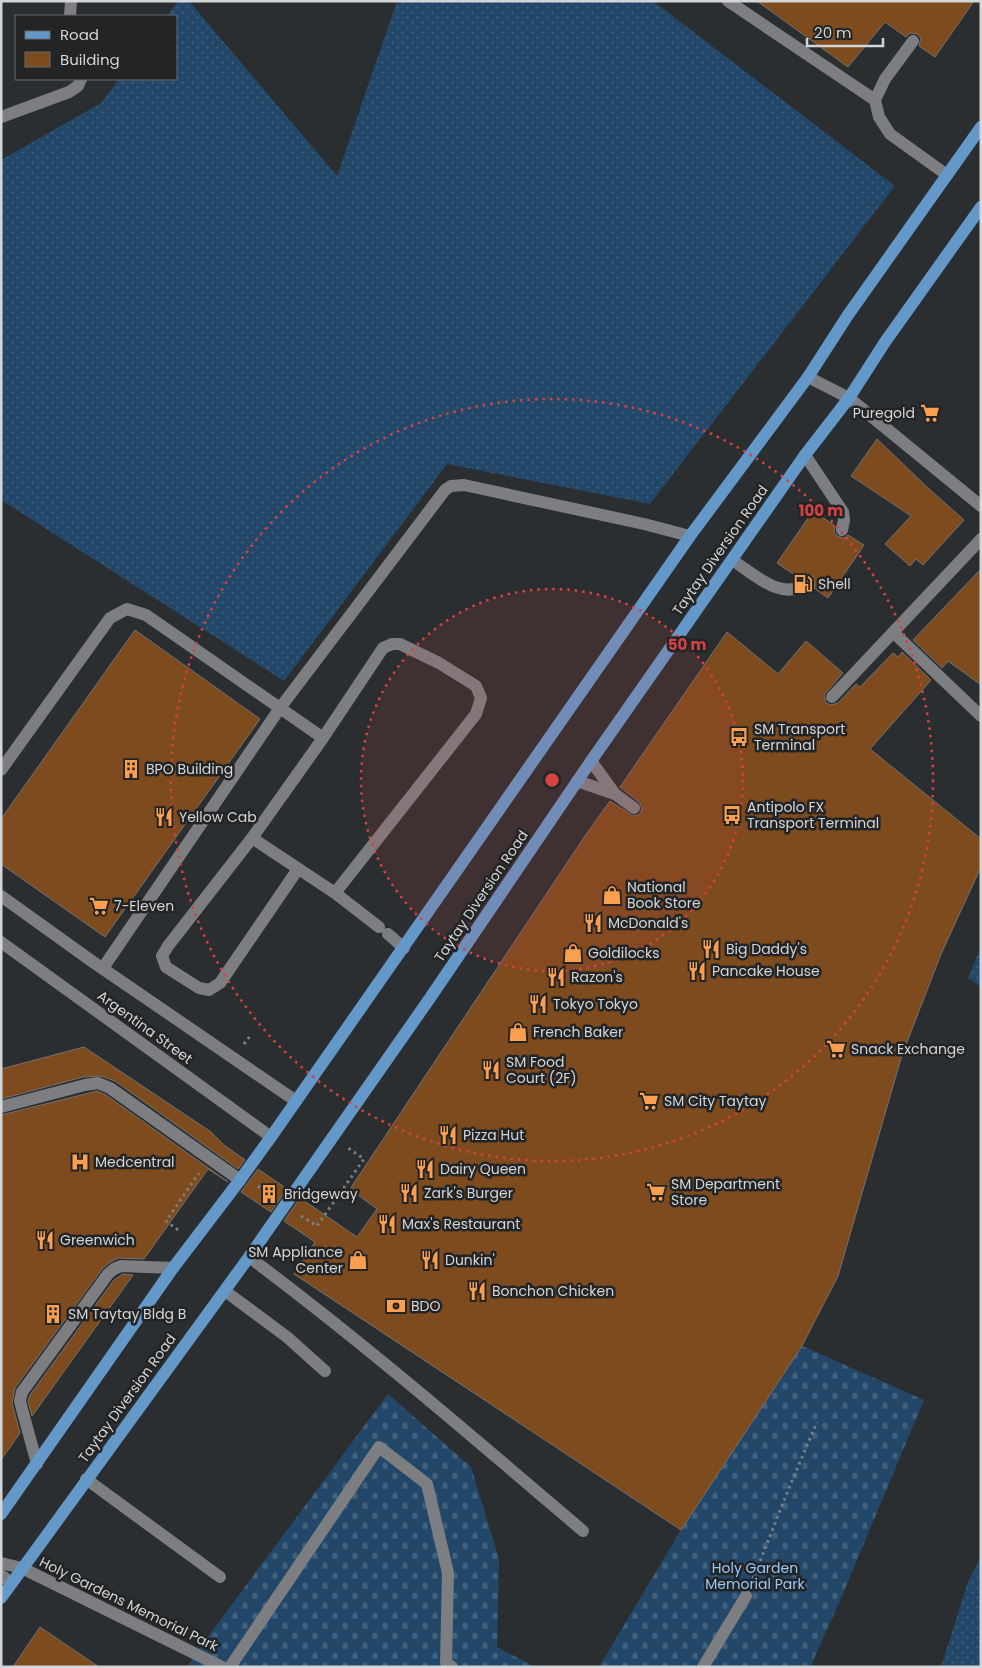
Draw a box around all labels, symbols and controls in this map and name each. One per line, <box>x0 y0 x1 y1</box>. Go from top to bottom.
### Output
legend <box>15 15 178 80</box>
scale bar <box>807 15 883 47</box>
text: 20 m <box>814 22 852 43</box>
text: Road <box>60 24 99 45</box>
text: Building <box>60 49 120 70</box>
supermarket icon: Puregold <box>919 402 941 424</box>
place label: Puregold <box>853 403 915 423</box>
street label: Taytay Diversion Road <box>667 481 773 619</box>
text: 100 m <box>799 500 843 521</box>
fuel station icon: Shell <box>792 573 814 595</box>
place label: Shell <box>818 574 851 594</box>
text: 50 m <box>668 634 706 655</box>
place label: SM Transport Terminal <box>754 719 845 755</box>
bus stop icon: SM Transport Terminal <box>728 726 750 748</box>
building icon: BPO Building <box>120 758 142 780</box>
place label: BPO Building <box>146 759 233 779</box>
centre of rings <box>543 771 561 789</box>
place label: Antipolo FX Transport Terminal <box>747 797 879 833</box>
bus stop icon: Antipolo FX Transport Terminal <box>721 804 743 826</box>
restaurant icon: Yellow Cab <box>153 806 175 828</box>
place label: Yellow Cab <box>179 807 257 827</box>
street label: Taytay Diversion Road <box>429 826 533 966</box>
place label: National Book Store <box>627 877 701 913</box>
shop icon: National Book Store <box>601 884 623 906</box>
supermarket icon: 7-Eleven <box>88 895 110 917</box>
place label: 7-Eleven <box>114 896 174 916</box>
restaurant icon: McDonald's <box>582 912 604 934</box>
place label: McDonald's <box>608 913 688 933</box>
restaurant icon: Big Daddy's <box>700 938 722 960</box>
place label: Big Daddy's <box>726 939 807 959</box>
shop icon: Goldilocks <box>562 942 584 964</box>
place label: Goldilocks <box>588 943 660 963</box>
restaurant icon: Pancake House <box>686 960 708 982</box>
place label: Pancake House <box>712 961 820 981</box>
restaurant icon: Razon's <box>545 966 567 988</box>
place label: Razon's <box>571 967 623 987</box>
street label: Argentina Street <box>93 986 197 1068</box>
restaurant icon: Tokyo Tokyo <box>527 993 549 1015</box>
place label: Tokyo Tokyo <box>553 994 638 1014</box>
shop icon: French Baker <box>507 1021 529 1043</box>
place label: French Baker <box>533 1022 623 1042</box>
supermarket icon: Snack Exchange <box>825 1038 847 1060</box>
place label: Snack Exchange <box>851 1039 965 1059</box>
place label: SM Food Court (2F) <box>506 1052 577 1088</box>
restaurant icon: SM Food Court (2F) <box>480 1059 502 1081</box>
supermarket icon: SM City Taytay <box>638 1090 660 1112</box>
place label: SM City Taytay <box>664 1091 766 1111</box>
restaurant icon: Pizza Hut <box>437 1124 459 1146</box>
place label: Pizza Hut <box>463 1125 524 1145</box>
hospital icon: Medcentral <box>69 1151 91 1173</box>
place label: Medcentral <box>95 1152 175 1172</box>
restaurant icon: Dairy Queen <box>414 1158 436 1180</box>
place label: Dairy Queen <box>440 1159 526 1179</box>
place label: SM Department Store <box>671 1174 780 1210</box>
supermarket icon: SM Department Store <box>645 1181 667 1203</box>
restaurant icon: Zark's Burger <box>398 1182 420 1204</box>
building icon: Bridgeway <box>258 1183 280 1205</box>
place label: Zark's Burger <box>424 1183 513 1203</box>
place label: Bridgeway <box>284 1184 358 1204</box>
restaurant icon: Max's Restaurant <box>376 1213 398 1235</box>
place label: Max's Restaurant <box>402 1214 520 1234</box>
restaurant icon: Greenwich <box>34 1229 56 1251</box>
place label: Greenwich <box>60 1230 135 1250</box>
place label: SM Appliance Center <box>248 1242 343 1278</box>
shop icon: SM Appliance Center <box>347 1249 369 1271</box>
restaurant icon: Dunkin' <box>419 1249 441 1271</box>
place label: Dunkin' <box>445 1250 495 1270</box>
restaurant icon: Bonchon Chicken <box>466 1280 488 1302</box>
place label: Bonchon Chicken <box>492 1281 614 1301</box>
bank icon: BDO <box>385 1295 407 1317</box>
place label: BDO <box>411 1296 440 1316</box>
building icon: SM Taytay Bldg B <box>42 1303 64 1325</box>
place label: SM Taytay Bldg B <box>68 1304 186 1324</box>
street label: Taytay Diversion Road <box>73 1329 181 1467</box>
street label: Holy Gardens Memorial Park <box>36 1552 223 1656</box>
park label: Holy Garden Memorial Park <box>705 1558 805 1594</box>

